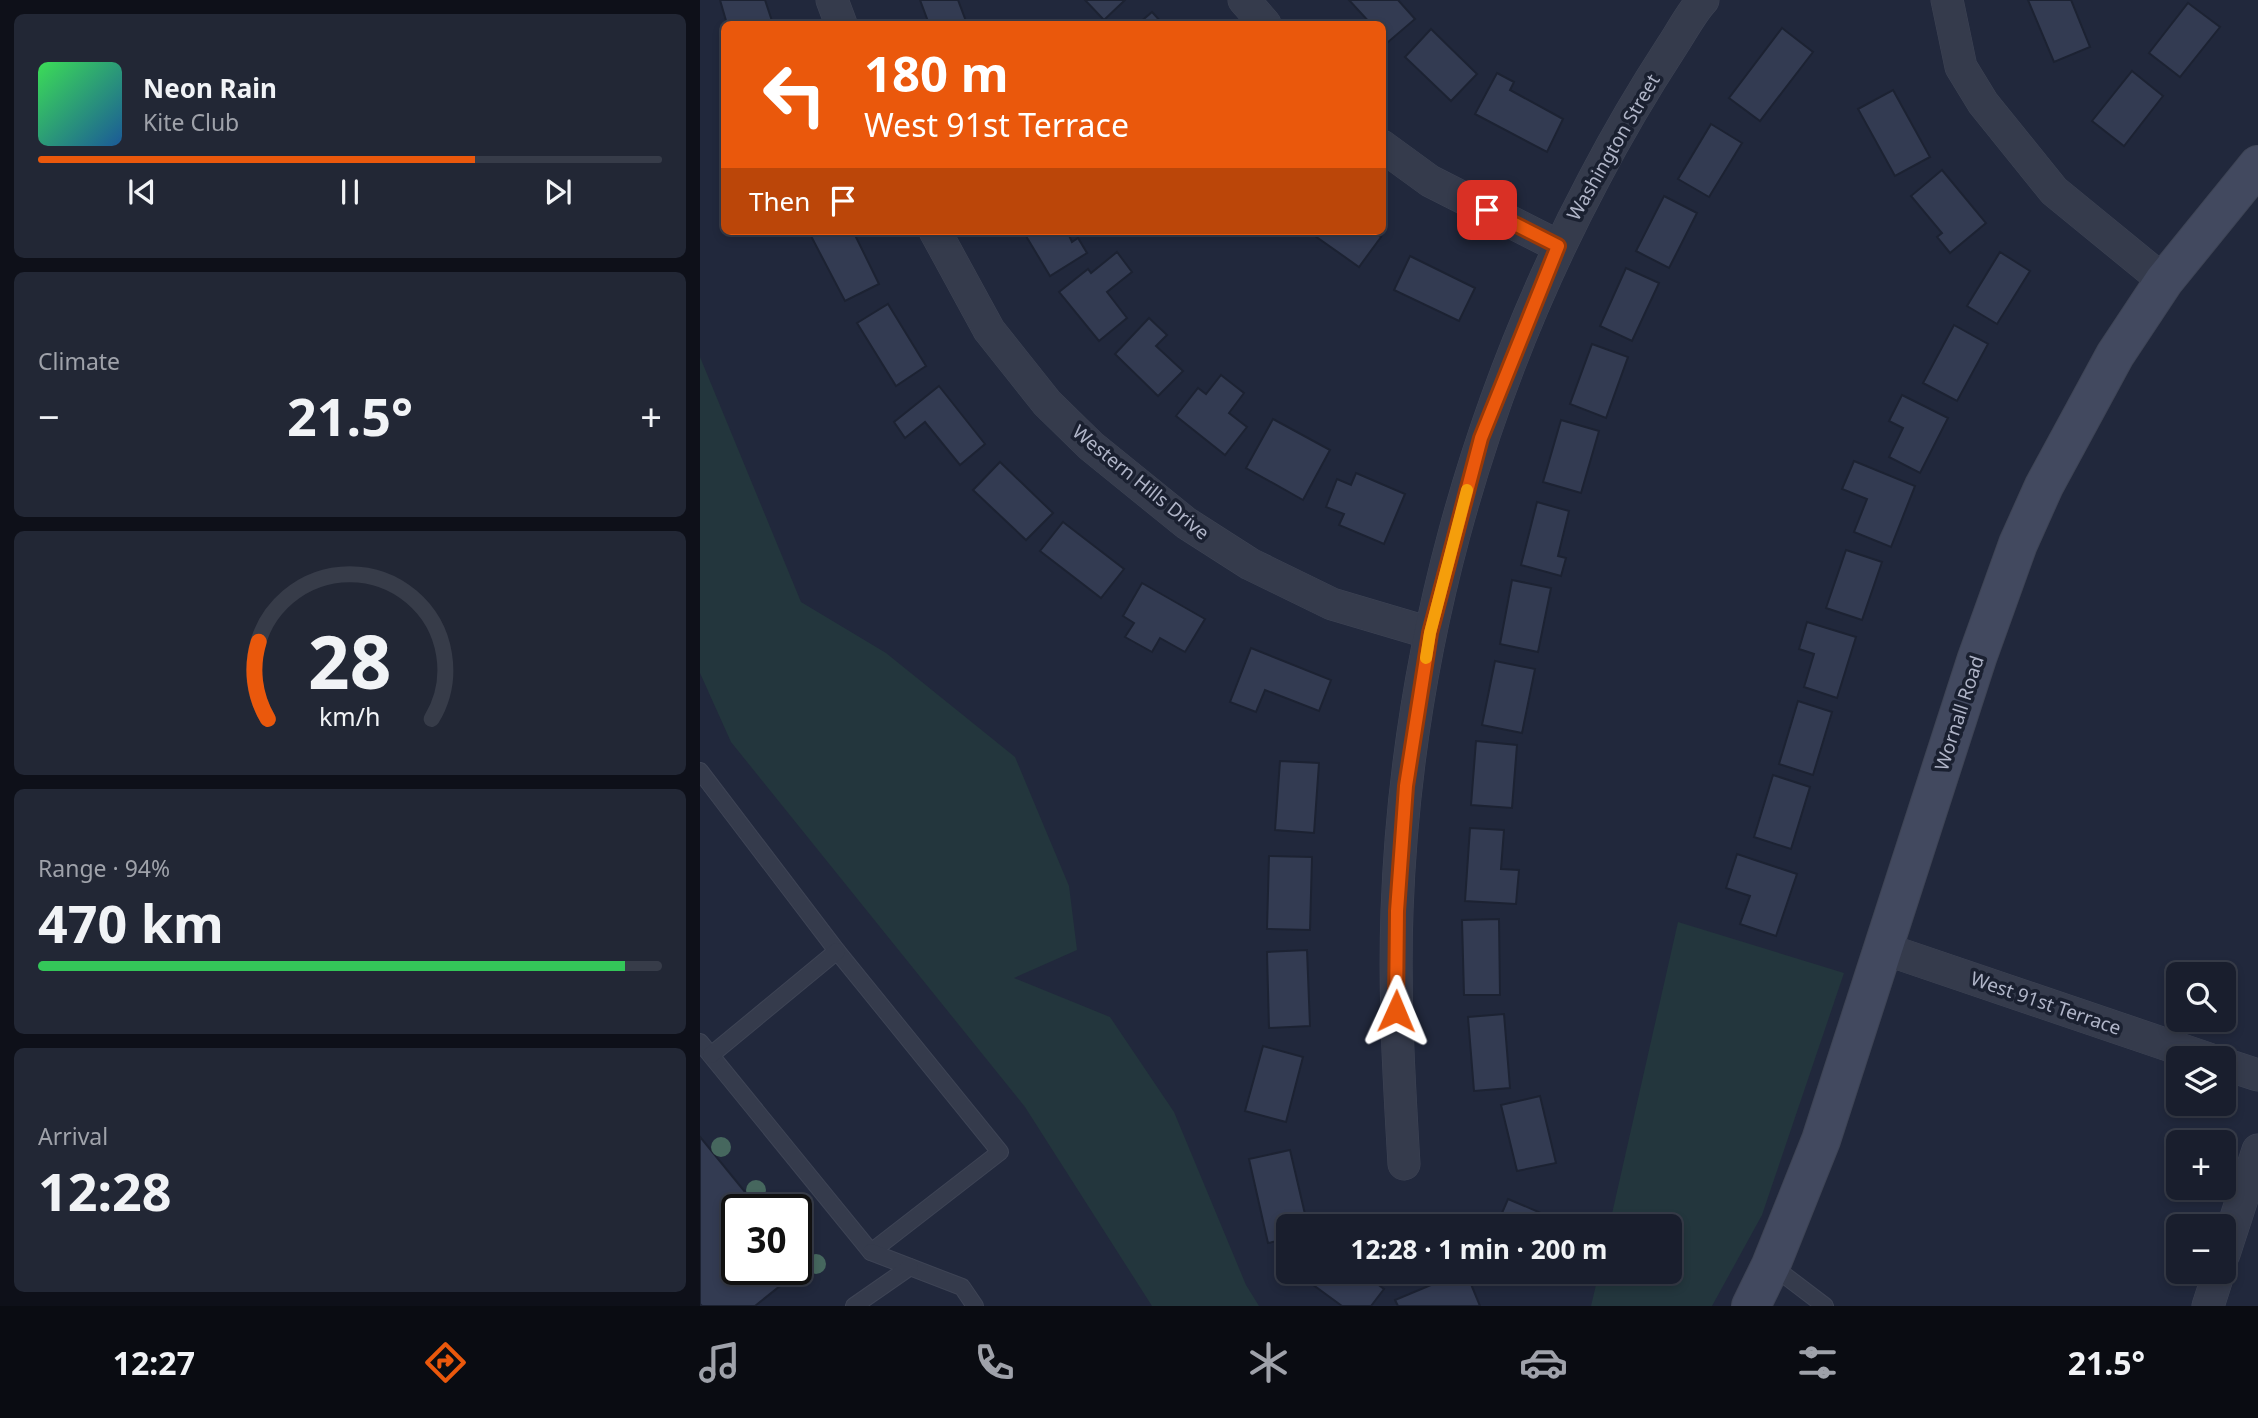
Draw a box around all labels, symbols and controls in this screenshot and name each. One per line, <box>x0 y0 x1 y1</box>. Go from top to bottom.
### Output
text: 180 m <box>864 40 1009 106</box>
icon: left <box>749 49 840 140</box>
street label: Washington Street <box>1560 69 1666 225</box>
text: Neon Rain <box>143 70 277 106</box>
text: West 91st Terrace <box>864 103 1129 146</box>
text: Kite Club <box>143 106 239 138</box>
icon: previous <box>123 173 161 211</box>
icon: pause <box>331 173 369 211</box>
icon: next <box>539 173 577 211</box>
pin <box>1457 180 1517 240</box>
icon: arrive <box>824 182 862 220</box>
text: Then <box>749 183 810 219</box>
icon: arrive <box>1468 191 1506 229</box>
text: Climate <box>38 345 120 377</box>
text: 21.5° <box>287 380 413 451</box>
text: − <box>38 390 60 442</box>
text: + <box>640 390 662 442</box>
street label: Western Hills Drive <box>1067 419 1215 545</box>
text: 28 <box>308 611 392 710</box>
street label: Wornall Road <box>1928 652 1990 774</box>
text: km/h <box>319 699 381 733</box>
text: Range · 94% <box>38 852 170 884</box>
text: 470 km <box>38 887 224 958</box>
map controls <box>2166 962 2236 1284</box>
button: search <box>2166 962 2236 1032</box>
street label: West 91st Terrace <box>1967 965 2125 1041</box>
position arrow <box>1359 974 1433 1048</box>
button: layers <box>2166 1046 2236 1116</box>
text: Arrival <box>38 1120 108 1152</box>
button: + <box>2166 1130 2236 1200</box>
text: 12:28 <box>38 1155 172 1226</box>
speed limit sign: 30 <box>721 1194 812 1285</box>
button: − <box>2166 1214 2236 1284</box>
text: 12:28 · 1 min · 200 m <box>1351 1231 1607 1267</box>
icon: directions <box>421 1338 470 1387</box>
icon: music <box>695 1338 744 1387</box>
icon: phone <box>970 1338 1019 1387</box>
icon: climate <box>1244 1338 1293 1387</box>
icon: car <box>1519 1338 1568 1387</box>
icon: filters <box>1793 1338 1842 1387</box>
text: 12:27 <box>113 1341 195 1384</box>
text: 21.5° <box>2068 1341 2145 1384</box>

